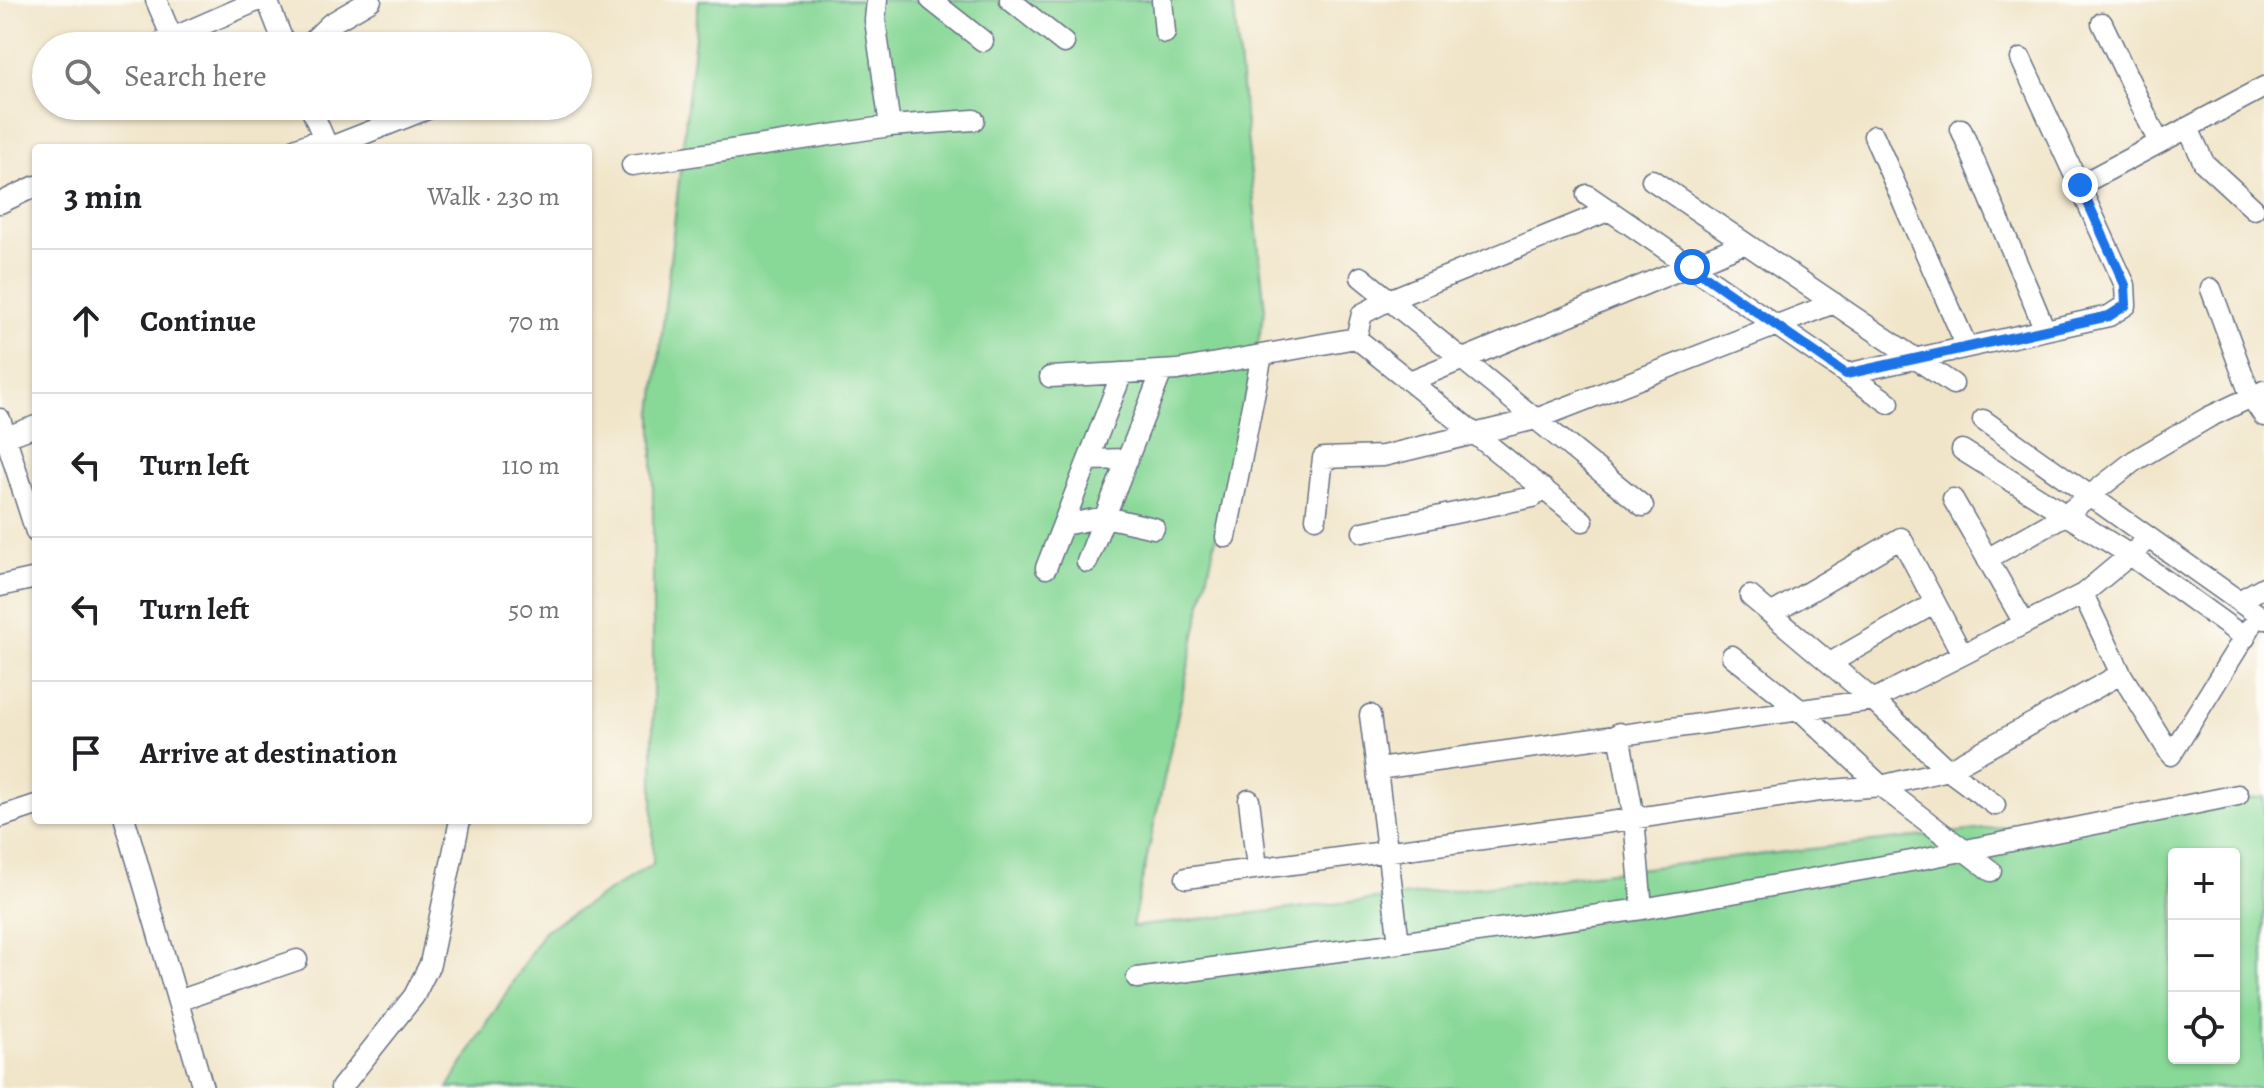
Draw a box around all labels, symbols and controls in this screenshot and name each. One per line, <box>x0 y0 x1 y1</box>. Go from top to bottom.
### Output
search box <box>32 32 592 120</box>
icon: search <box>60 54 104 98</box>
text: Search here <box>124 56 267 96</box>
route end <box>2062 167 2098 203</box>
text: 3 min <box>64 173 142 220</box>
text: Walk · 230 m <box>427 179 560 214</box>
route start <box>1674 249 1710 285</box>
icon: ahead <box>64 299 108 343</box>
text: Continue <box>140 301 256 341</box>
text: 70 m <box>508 304 560 339</box>
icon: left <box>64 443 108 487</box>
text: Turn left <box>140 445 249 485</box>
text: 110 m <box>502 448 560 483</box>
icon: left <box>64 587 108 631</box>
text: Turn left <box>140 589 249 629</box>
text: 50 m <box>508 592 560 627</box>
icon: arrive <box>64 731 108 775</box>
text: Arrive at destination <box>140 733 397 773</box>
map controls <box>2168 848 2240 1064</box>
button: + <box>2168 848 2240 920</box>
button: − <box>2168 920 2240 992</box>
button: locate <box>2168 992 2240 1064</box>

